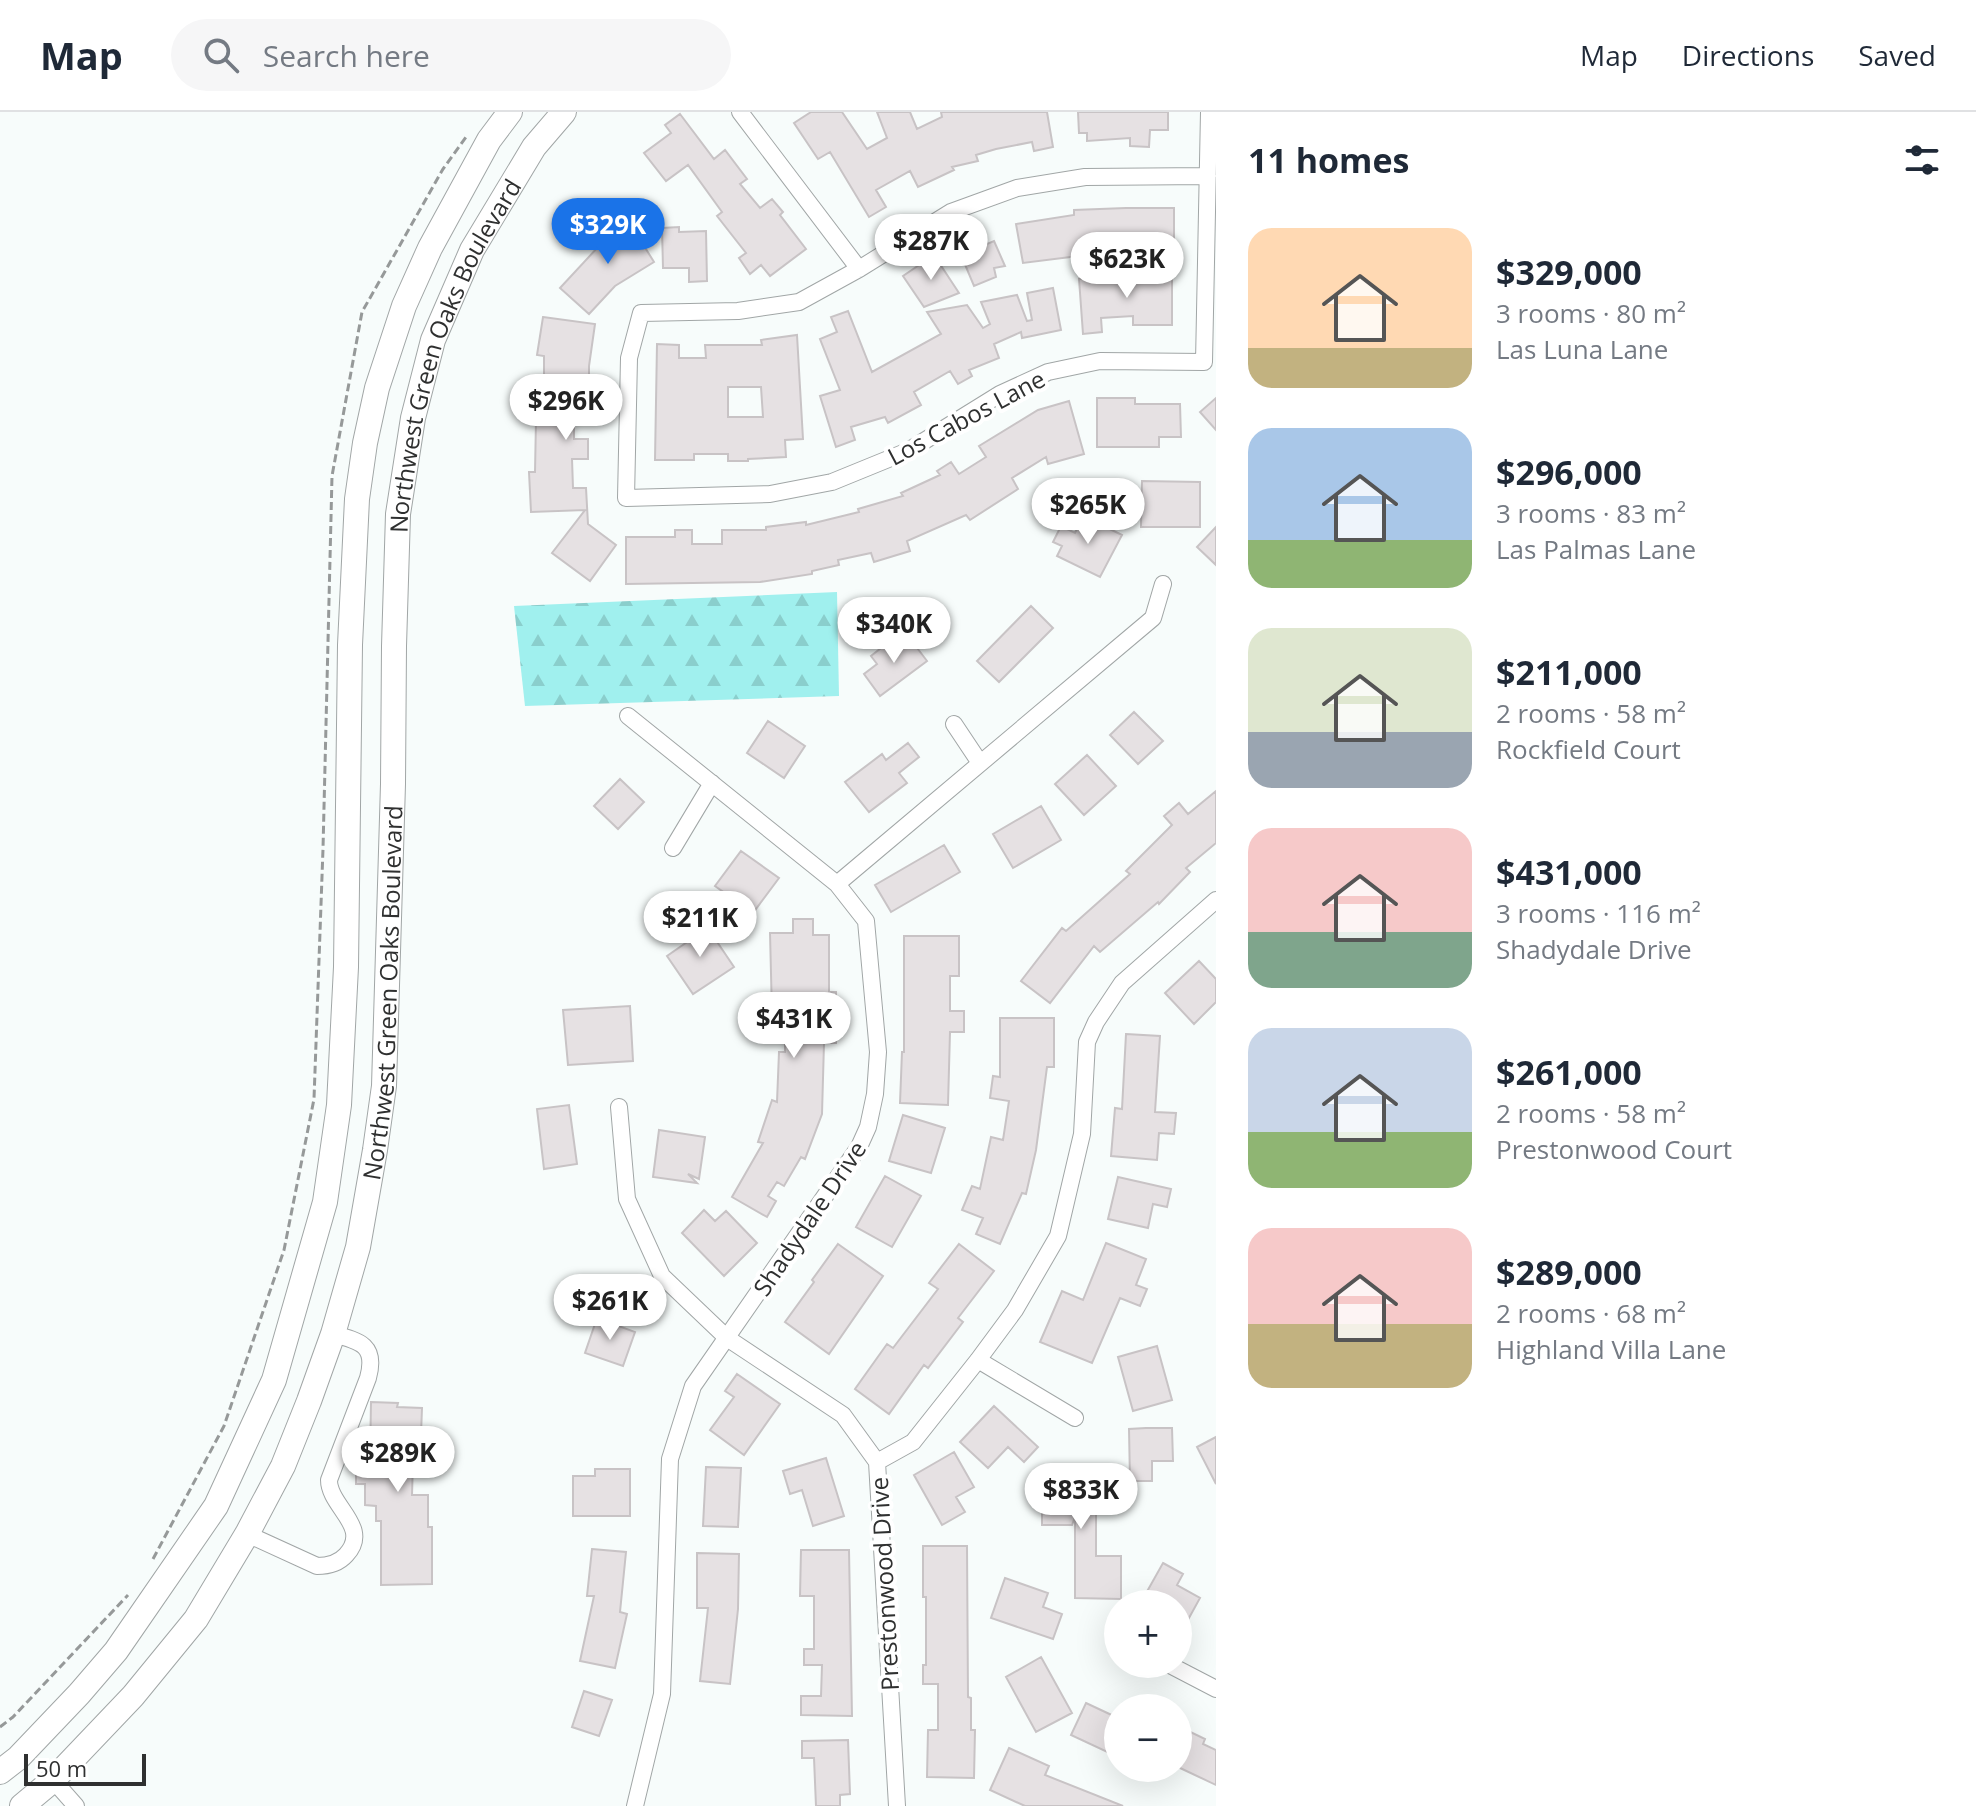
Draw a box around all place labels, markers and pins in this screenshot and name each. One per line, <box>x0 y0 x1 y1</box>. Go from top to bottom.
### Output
pin: $329K <box>552 198 664 266</box>
pin: $287K <box>875 214 987 282</box>
pin: $623K <box>1071 232 1183 300</box>
pin: $296K <box>510 374 622 442</box>
pin: $265K <box>1032 478 1144 546</box>
pin: $340K <box>838 597 950 665</box>
pin: $211K <box>644 891 756 959</box>
pin: $431K <box>738 992 850 1060</box>
pin: $261K <box>554 1274 666 1342</box>
pin: $289K <box>342 1426 454 1494</box>
pin: $833K <box>1025 1463 1137 1531</box>

